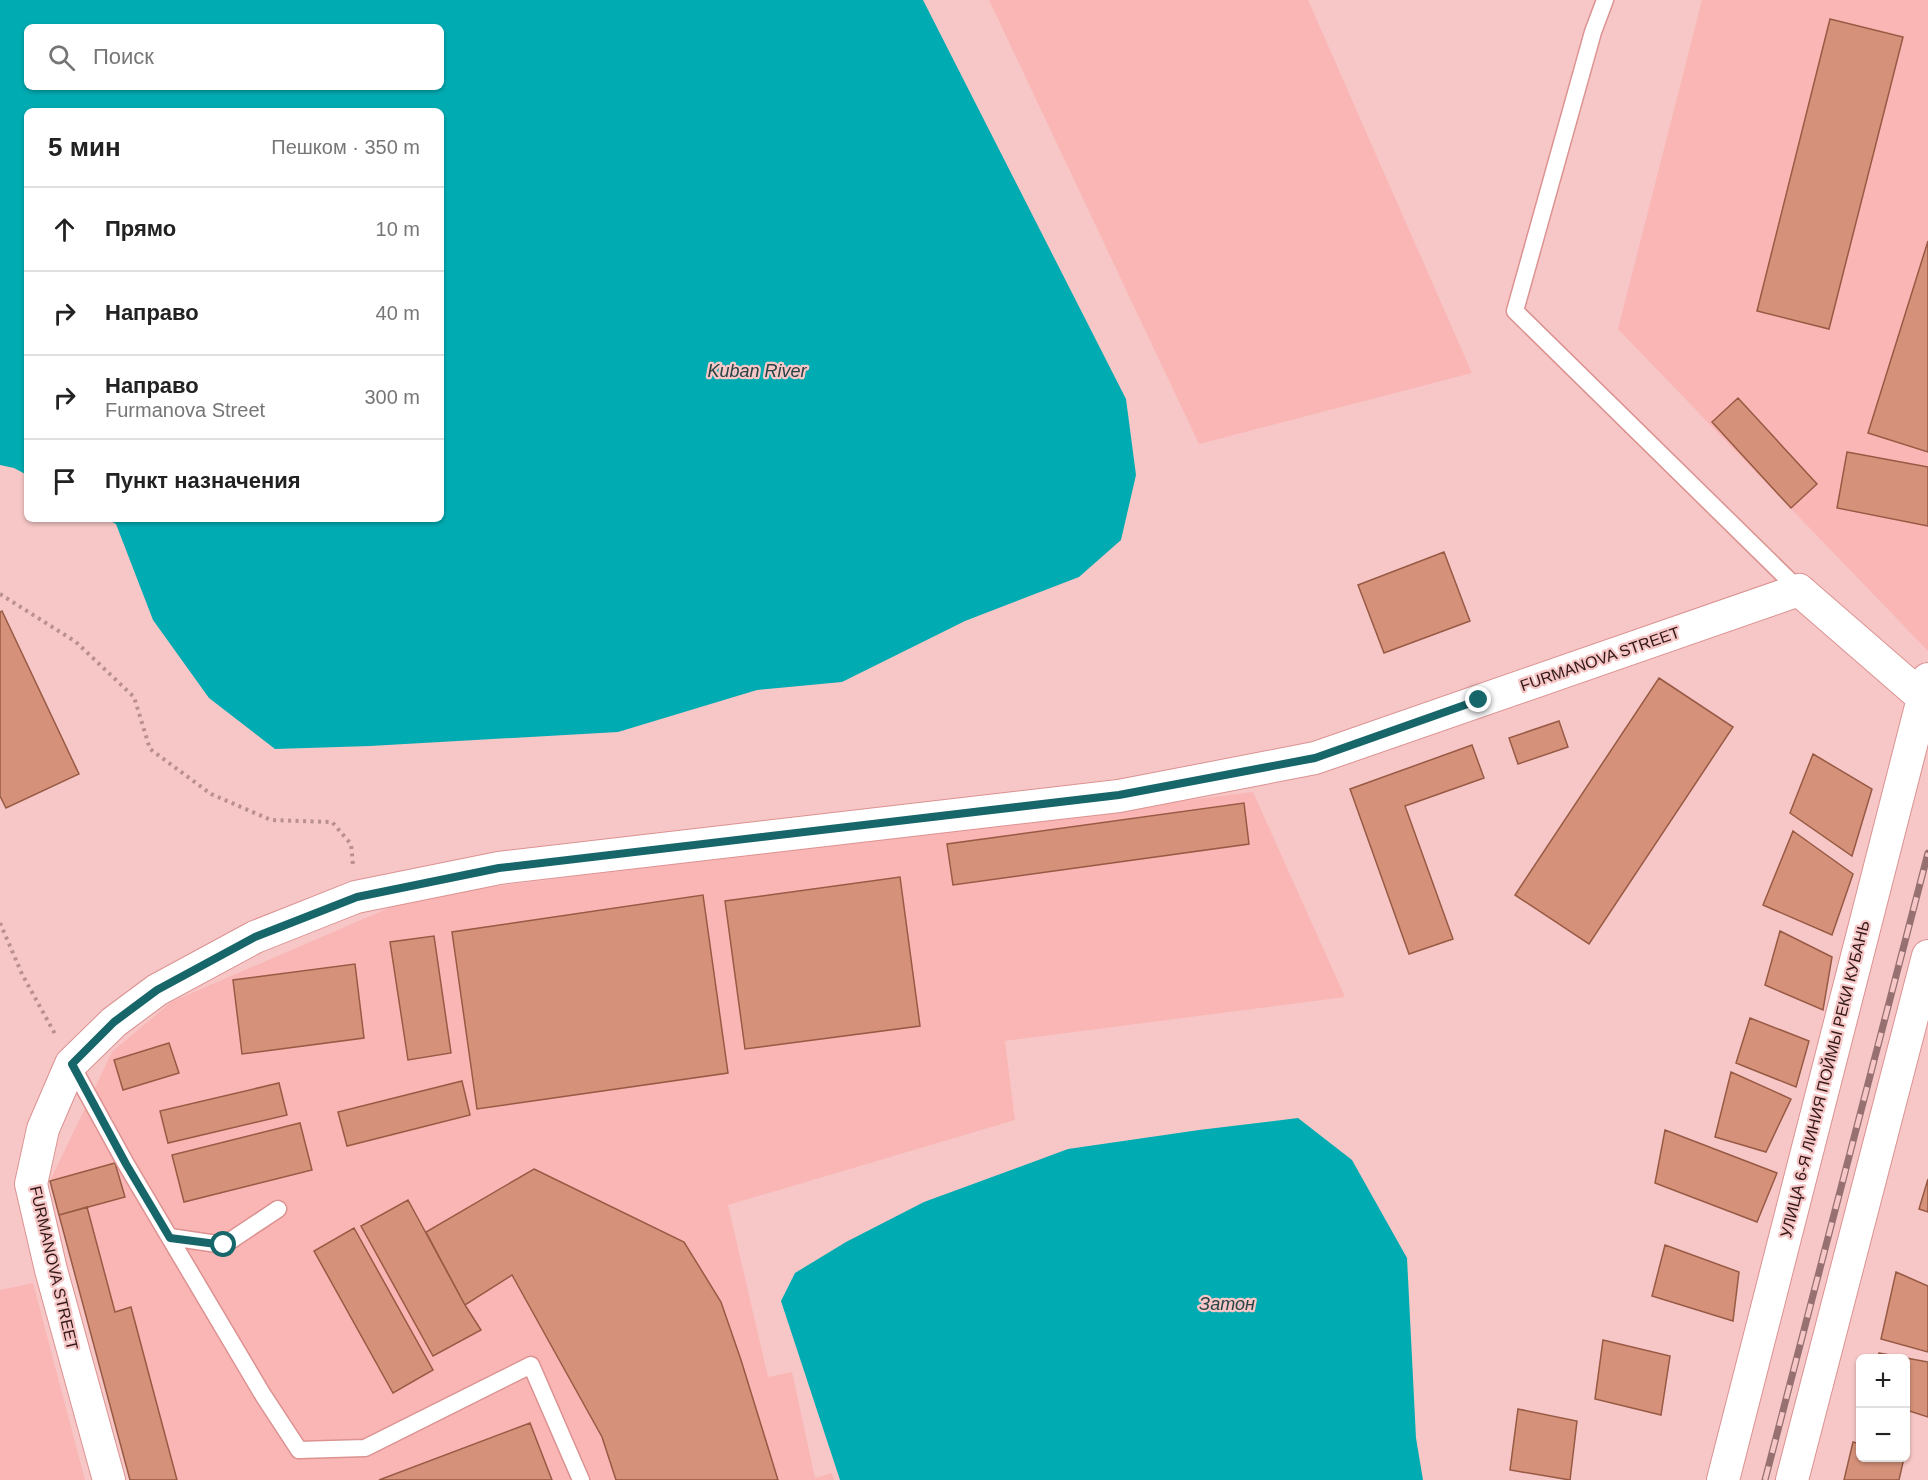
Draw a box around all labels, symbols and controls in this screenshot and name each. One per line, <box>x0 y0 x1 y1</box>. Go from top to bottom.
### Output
search box <box>24 24 444 90</box>
icon: search <box>45 41 78 74</box>
text: Поиск <box>93 44 154 69</box>
text: 5 мин <box>48 132 121 162</box>
text: Пешком · 350 m <box>271 136 420 158</box>
icon: ahead <box>48 213 81 246</box>
text: Прямо <box>105 216 176 241</box>
text: 10 m <box>376 218 420 240</box>
icon: right <box>48 297 81 330</box>
text: Направо <box>105 300 199 325</box>
text: 40 m <box>376 302 420 324</box>
water label: Kuban River <box>707 361 808 381</box>
text: Направо <box>105 373 199 398</box>
icon: right <box>48 381 81 414</box>
text: 300 m <box>364 386 420 408</box>
text: Furmanova Street <box>105 399 265 421</box>
icon: arrive <box>48 465 81 498</box>
text: Пункт назначения <box>105 468 301 493</box>
street label: FURMANOVA STREET <box>1518 624 1682 694</box>
route end <box>1465 686 1491 712</box>
street label: УЛИЦА 6-Я ЛИНИЯ ПОЙМЫ РЕКИ КУБАНЬ <box>1776 918 1873 1239</box>
street label: FURMANOVA STREET <box>27 1184 81 1352</box>
route start <box>210 1231 236 1257</box>
water label: Затон <box>1199 1294 1255 1314</box>
map controls <box>1856 1354 1910 1462</box>
button: + <box>1856 1354 1910 1408</box>
button: − <box>1856 1408 1910 1462</box>

